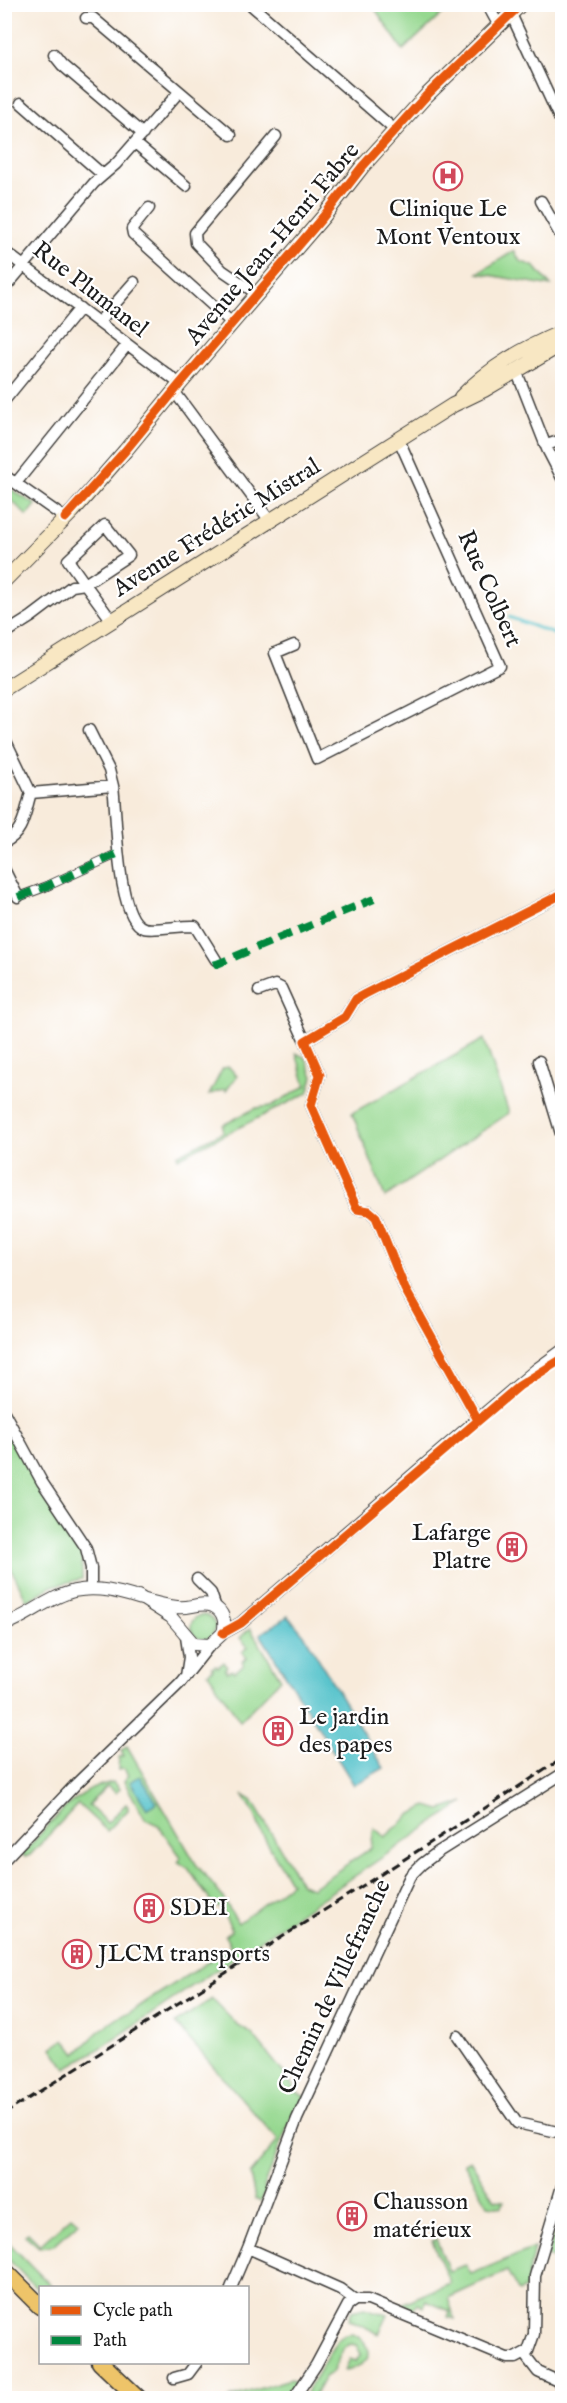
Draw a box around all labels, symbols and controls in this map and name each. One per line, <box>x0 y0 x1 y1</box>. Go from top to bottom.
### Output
street label: Avenue Jean-Henri Fabre <box>178 136 367 353</box>
hospital icon: Clinique Le Mont Ventoux <box>432 160 464 192</box>
place label: Clinique Le Mont Ventoux <box>376 194 521 253</box>
street label: Rue Plumanel <box>26 235 155 345</box>
street label: Avenue Frédéric Mistral <box>106 451 327 605</box>
street label: Rue Colbert <box>450 526 528 652</box>
place label: Lafarge Platre <box>412 1518 491 1577</box>
building icon: Lafarge Platre <box>496 1531 528 1563</box>
place label: Le jardin des papes <box>299 1702 392 1761</box>
building icon: Le jardin des papes <box>262 1715 294 1747</box>
street label: Chemin de Villefranche <box>272 1875 398 2099</box>
building icon: SDEI <box>133 1892 165 1924</box>
place label: SDEI <box>170 1893 228 1924</box>
building icon: JLCM transports <box>61 1938 93 1970</box>
place label: JLCM transports <box>95 1939 270 1970</box>
place label: Chausson matérieux <box>373 2187 472 2246</box>
building icon: Chausson matérieux <box>336 2200 368 2232</box>
legend <box>39 2286 249 2364</box>
text: Cycle path <box>93 2300 173 2323</box>
text: Path <box>93 2330 127 2353</box>

